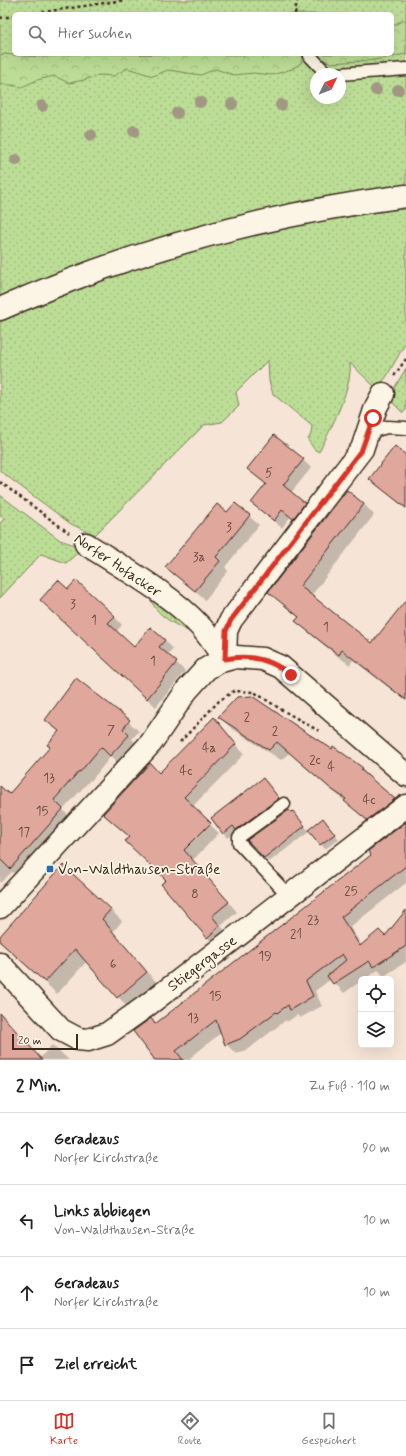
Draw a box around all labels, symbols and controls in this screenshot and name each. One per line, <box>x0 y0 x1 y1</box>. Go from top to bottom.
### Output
search box <box>12 12 394 56</box>
icon: search <box>26 23 48 45</box>
text: Hier suchen <box>58 24 132 44</box>
north arrow <box>310 68 346 104</box>
route start <box>364 409 382 427</box>
house number: 5 <box>265 465 273 482</box>
house number: 3 <box>226 519 232 536</box>
street label: Norfer Hofacker <box>70 529 165 602</box>
house number: 3a <box>193 549 206 566</box>
house number: 3 <box>70 596 76 613</box>
house number: 1 <box>91 612 97 629</box>
house number: 1 <box>323 619 329 636</box>
house number: 1 <box>150 653 156 670</box>
route end <box>282 666 300 684</box>
house number: 2 <box>244 709 251 726</box>
house number: 7 <box>107 722 115 739</box>
house number: 2 <box>272 723 279 740</box>
house number: 4a <box>202 740 216 757</box>
house number: 2c <box>309 752 321 769</box>
house number: 4 <box>327 759 335 776</box>
house number: 4c <box>180 763 192 780</box>
house number: 13 <box>43 770 55 787</box>
house number: 4c <box>363 792 375 809</box>
house number: 15 <box>36 803 48 820</box>
house number: 17 <box>18 824 31 841</box>
place label: Von-Waldthausen-Straße <box>58 860 220 880</box>
marker: Von-Waldthausen-Straße <box>45 864 55 874</box>
house number: 25 <box>344 883 358 900</box>
house number: 8 <box>191 886 199 903</box>
house number: 23 <box>307 912 319 929</box>
house number: 21 <box>290 926 302 943</box>
street label: Stiegergasse <box>164 931 242 997</box>
house number: 19 <box>258 948 272 965</box>
house number: 6 <box>110 956 117 973</box>
map controls <box>358 976 394 1048</box>
button: locate <box>358 976 394 1012</box>
house number: 15 <box>209 988 221 1005</box>
house number: 13 <box>187 1010 199 1027</box>
button: layers <box>358 1012 394 1048</box>
scale bar <box>12 1032 78 1051</box>
text: 20 m <box>18 1034 41 1048</box>
text: 2 Min. <box>16 1075 61 1097</box>
text: Zu Fuß · 110 m <box>309 1078 390 1095</box>
text: Geradeaus <box>54 1130 119 1150</box>
icon: ahead <box>16 1138 38 1160</box>
text: 90 m <box>362 1140 390 1157</box>
text: Norfer Kirchstraße <box>54 1150 159 1167</box>
text: Links abbiegen <box>54 1202 151 1222</box>
icon: left <box>16 1210 38 1232</box>
text: 10 m <box>363 1212 390 1229</box>
text: Von-Waldthausen-Straße <box>54 1222 195 1239</box>
text: Geradeaus <box>54 1274 119 1294</box>
icon: ahead <box>16 1282 38 1304</box>
text: 10 m <box>363 1284 390 1301</box>
text: Norfer Kirchstraße <box>54 1294 159 1311</box>
icon: arrive <box>16 1354 38 1376</box>
text: Ziel erreicht <box>54 1355 137 1375</box>
tab: Karte <box>50 1410 78 1448</box>
tab: Route <box>178 1410 202 1448</box>
tab: Gespeichert <box>302 1410 356 1448</box>

